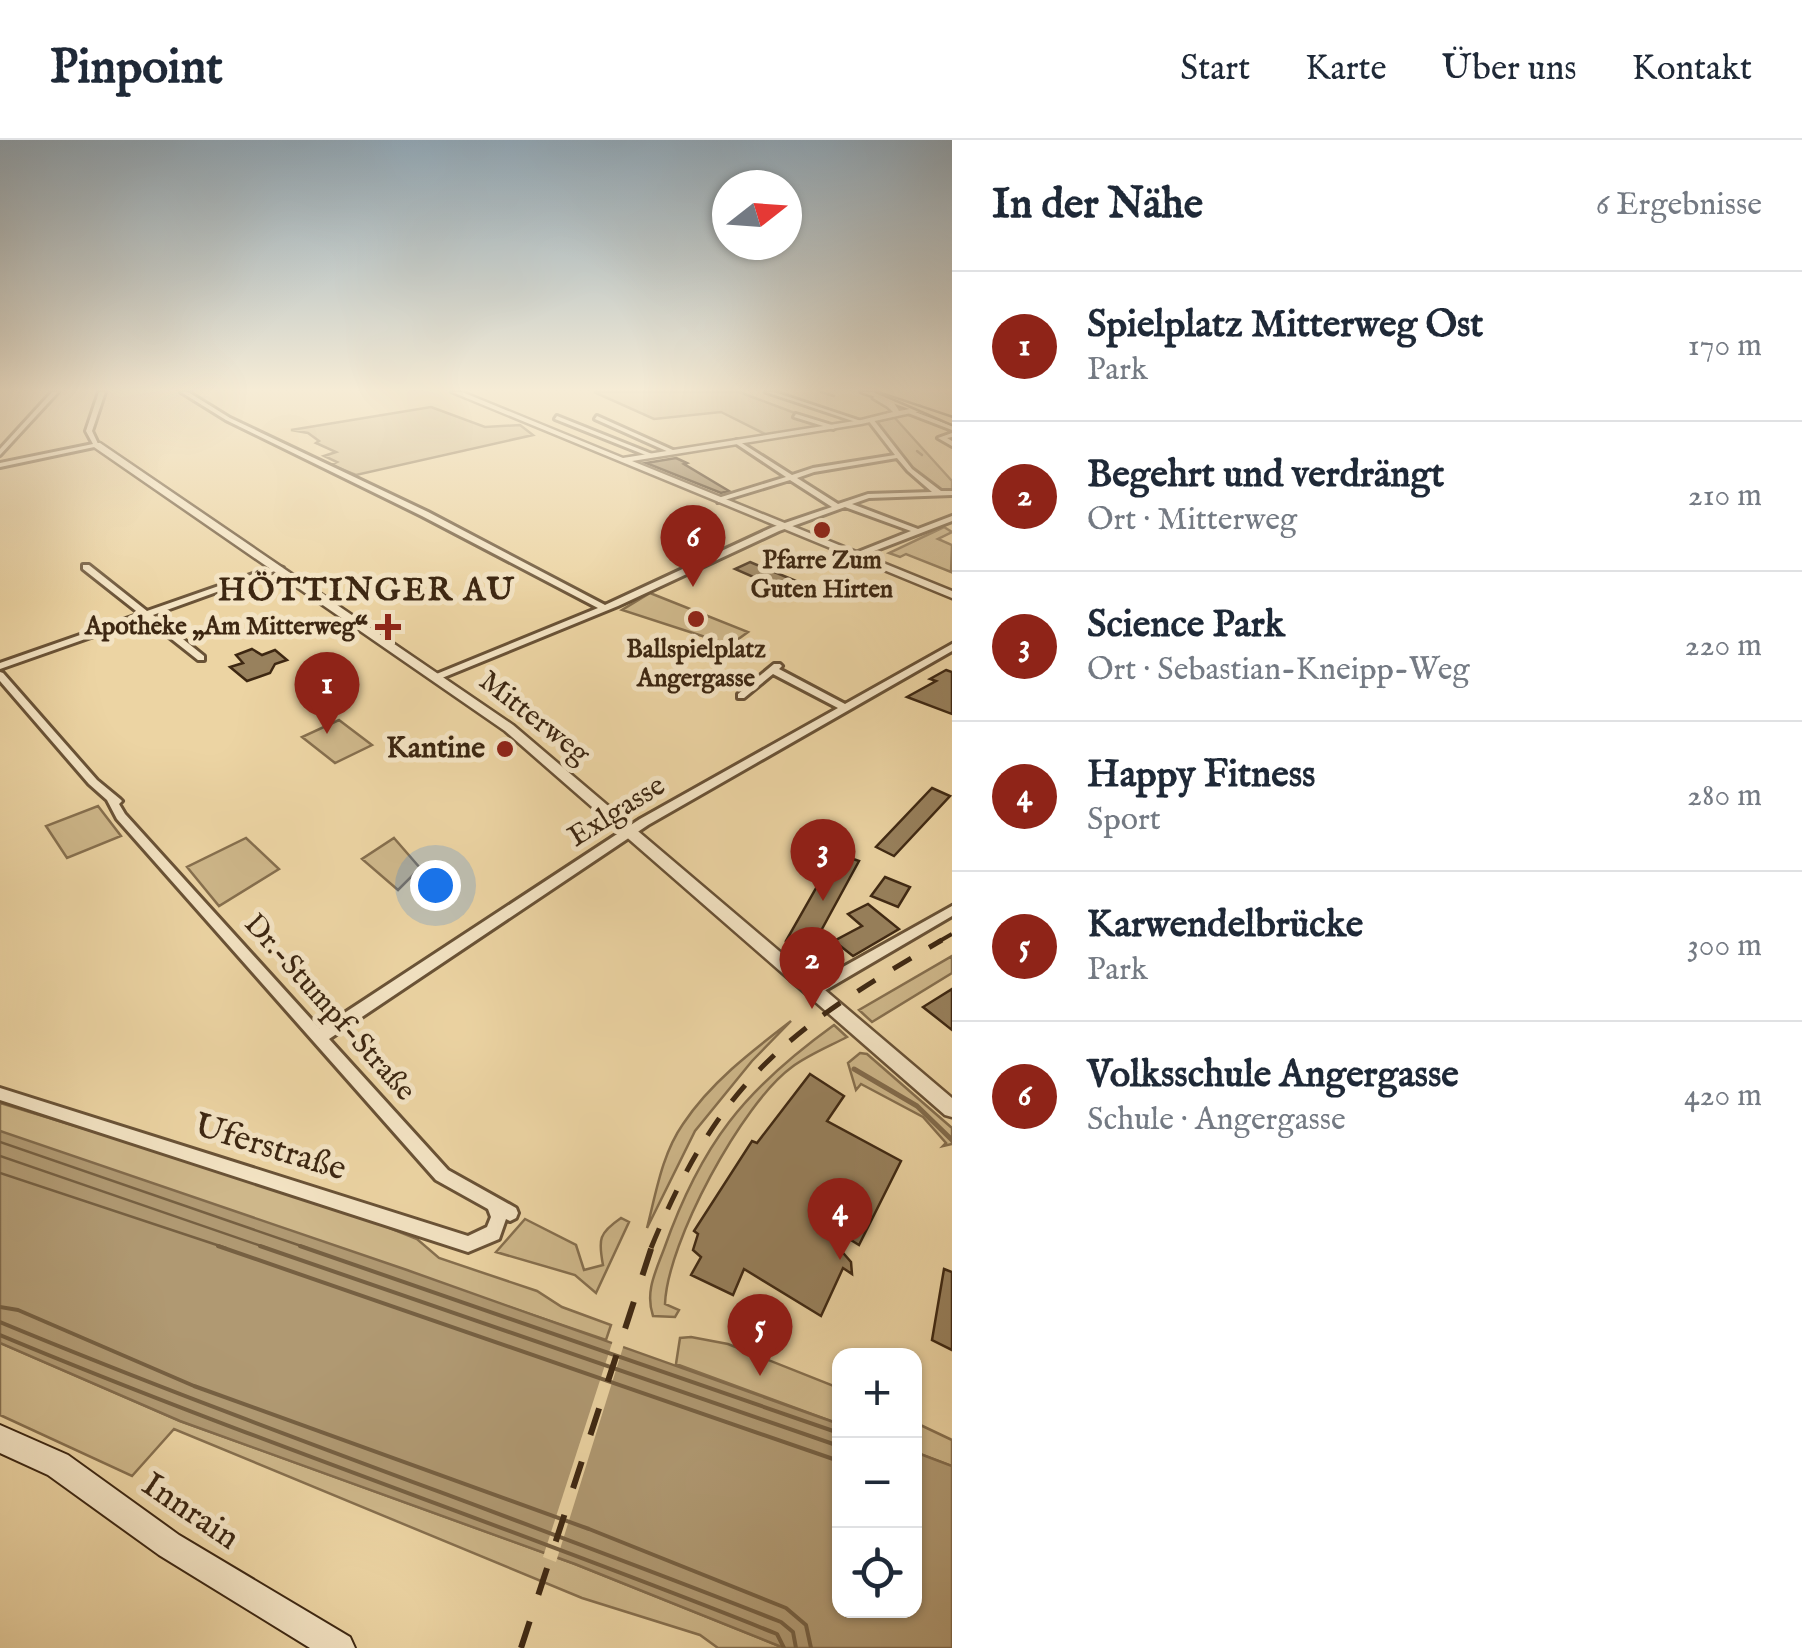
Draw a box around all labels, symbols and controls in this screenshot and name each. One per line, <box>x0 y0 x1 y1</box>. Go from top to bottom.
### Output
text: Pinpoint <box>50 39 223 99</box>
text: Start <box>1180 47 1250 92</box>
text: Karte <box>1305 47 1387 92</box>
text: Über uns <box>1442 47 1577 92</box>
text: Kontakt <box>1632 47 1752 92</box>
north arrow <box>712 170 802 260</box>
text: In der Nähe <box>992 179 1203 232</box>
text: 6 Ergebnisse <box>1596 185 1762 226</box>
text: Spielplatz Mitterweg Ost <box>1087 302 1483 350</box>
text: 1 <box>1019 326 1030 367</box>
text: 170 m <box>1688 326 1762 367</box>
text: Park <box>1087 350 1148 391</box>
text: Begehrt und verdrängt <box>1087 452 1444 500</box>
text: 2 <box>1017 476 1032 517</box>
text: 210 m <box>1688 476 1762 517</box>
text: Ort · Mitterweg <box>1087 500 1297 541</box>
pin: 6 <box>660 504 726 587</box>
marker: Pfarre Zum Guten Hirten <box>811 519 833 541</box>
place label: Pfarre Zum Guten Hirten <box>751 545 894 606</box>
district label: HÖTTINGER AU <box>218 571 516 612</box>
text: Science Park <box>1087 602 1285 650</box>
marker: Ballspielplatz Angergasse <box>685 608 707 630</box>
place label: Apotheke „Am Mitterweg“ <box>84 611 368 643</box>
marker: Apotheke „Am Mitterweg“ <box>377 616 399 638</box>
text: 3 <box>1019 626 1030 667</box>
text: 220 m <box>1685 626 1762 667</box>
place label: Ballspielplatz Angergasse <box>626 634 766 695</box>
text: Ort · Sebastian-Kneipp-Weg <box>1087 650 1470 691</box>
pin: 1 <box>294 652 360 734</box>
street label: Mitterweg <box>471 663 598 774</box>
place label: Kantine <box>386 730 485 768</box>
marker: Kantine <box>494 738 516 760</box>
text: Happy Fitness <box>1087 752 1315 800</box>
street label: Exlgasse <box>561 767 673 857</box>
text: 4 <box>1017 776 1032 817</box>
text: 280 m <box>1687 776 1762 817</box>
text: Sport <box>1087 800 1161 841</box>
pin: 3 <box>790 818 856 901</box>
your location <box>410 860 461 911</box>
text: Karwendelbrücke <box>1087 902 1363 950</box>
street label: Dr.-Stumpf-Straße <box>235 906 423 1110</box>
pin: 2 <box>780 926 844 1009</box>
text: 5 <box>1019 926 1030 967</box>
text: 300 m <box>1687 926 1762 967</box>
text: Park <box>1087 950 1148 991</box>
text: Volksschule Angergasse <box>1087 1052 1459 1100</box>
text: 6 <box>1018 1076 1031 1117</box>
text: 420 m <box>1684 1076 1762 1117</box>
text: Schule · Angergasse <box>1087 1100 1346 1141</box>
street label: Uferstraße <box>188 1104 352 1192</box>
pin: 4 <box>808 1178 872 1260</box>
pin: 5 <box>728 1294 792 1376</box>
map controls <box>832 1348 922 1618</box>
button: + <box>832 1348 922 1438</box>
button: − <box>832 1438 922 1528</box>
street label: Innrain <box>133 1463 247 1561</box>
button: locate <box>832 1528 922 1618</box>

